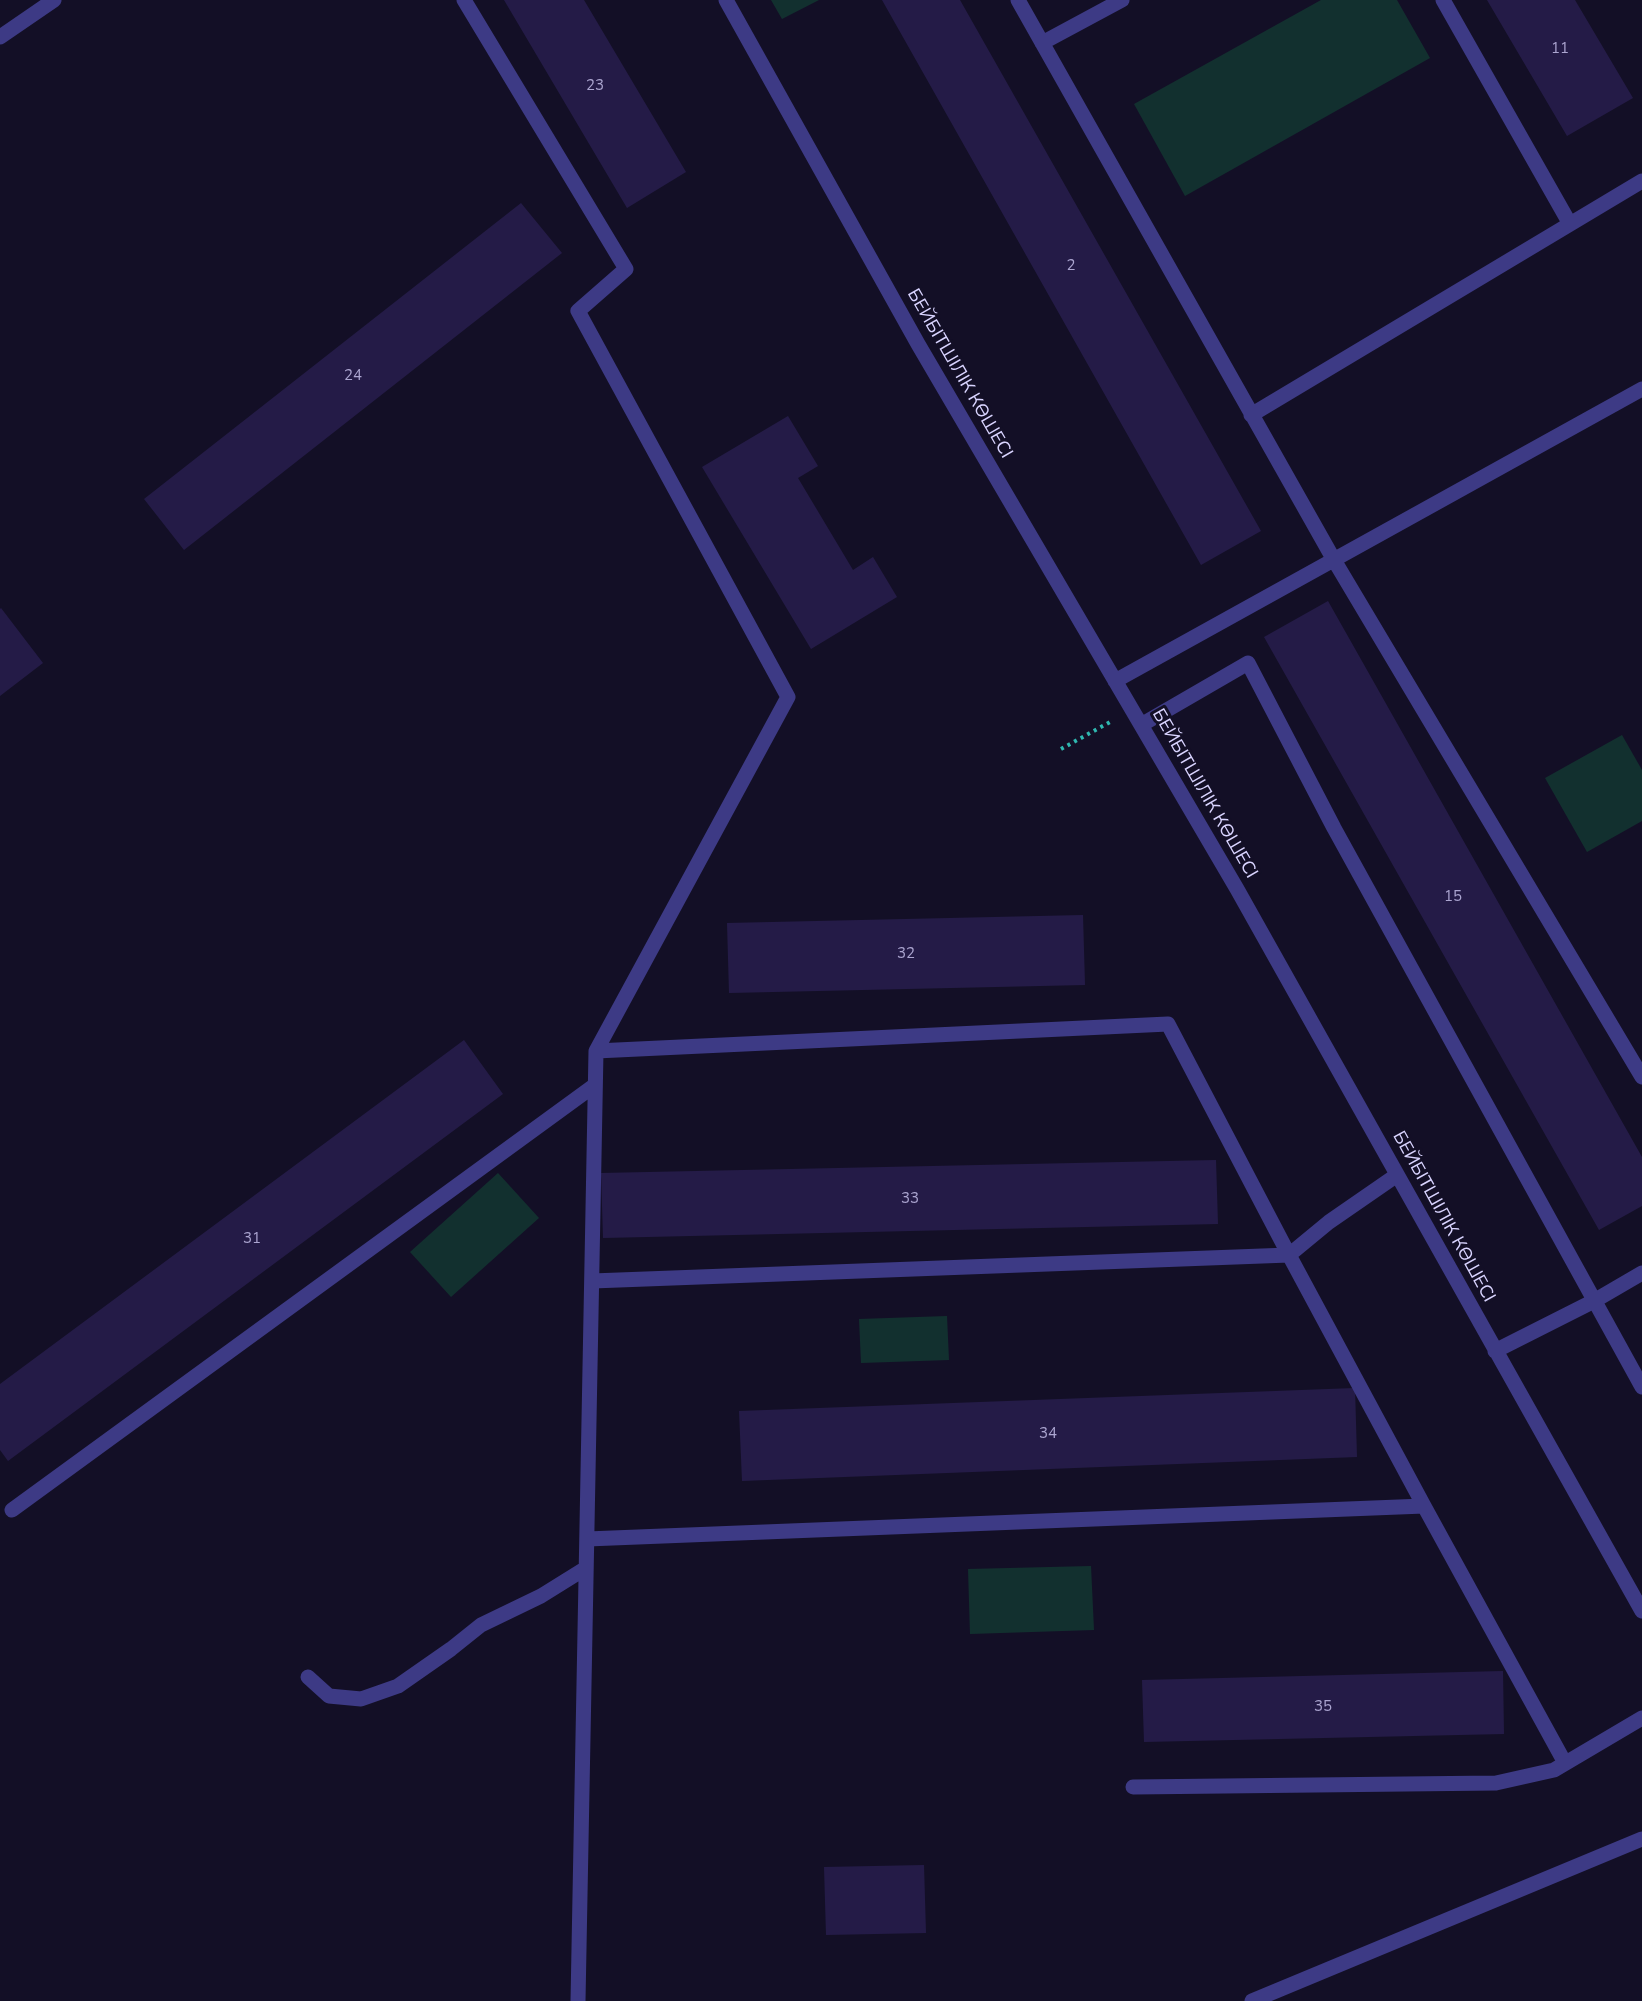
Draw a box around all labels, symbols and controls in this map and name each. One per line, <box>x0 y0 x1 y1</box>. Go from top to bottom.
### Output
house number: 11 <box>1551 40 1569 58</box>
house number: 23 <box>586 77 604 95</box>
house number: 2 <box>1067 257 1075 275</box>
street label: БЕЙБІТШІЛІК КӨШЕСІ <box>902 285 1016 463</box>
house number: 24 <box>344 367 362 385</box>
street label: БЕЙБІТШІЛІК КӨШЕСІ <box>1147 705 1261 883</box>
house number: 15 <box>1444 888 1462 906</box>
house number: 32 <box>897 945 915 963</box>
street label: БЕЙБІТШІЛІК КӨШЕСІ <box>1387 1128 1499 1306</box>
house number: 33 <box>901 1190 919 1208</box>
house number: 31 <box>243 1230 261 1248</box>
house number: 34 <box>1039 1425 1057 1443</box>
house number: 35 <box>1314 1698 1332 1716</box>

